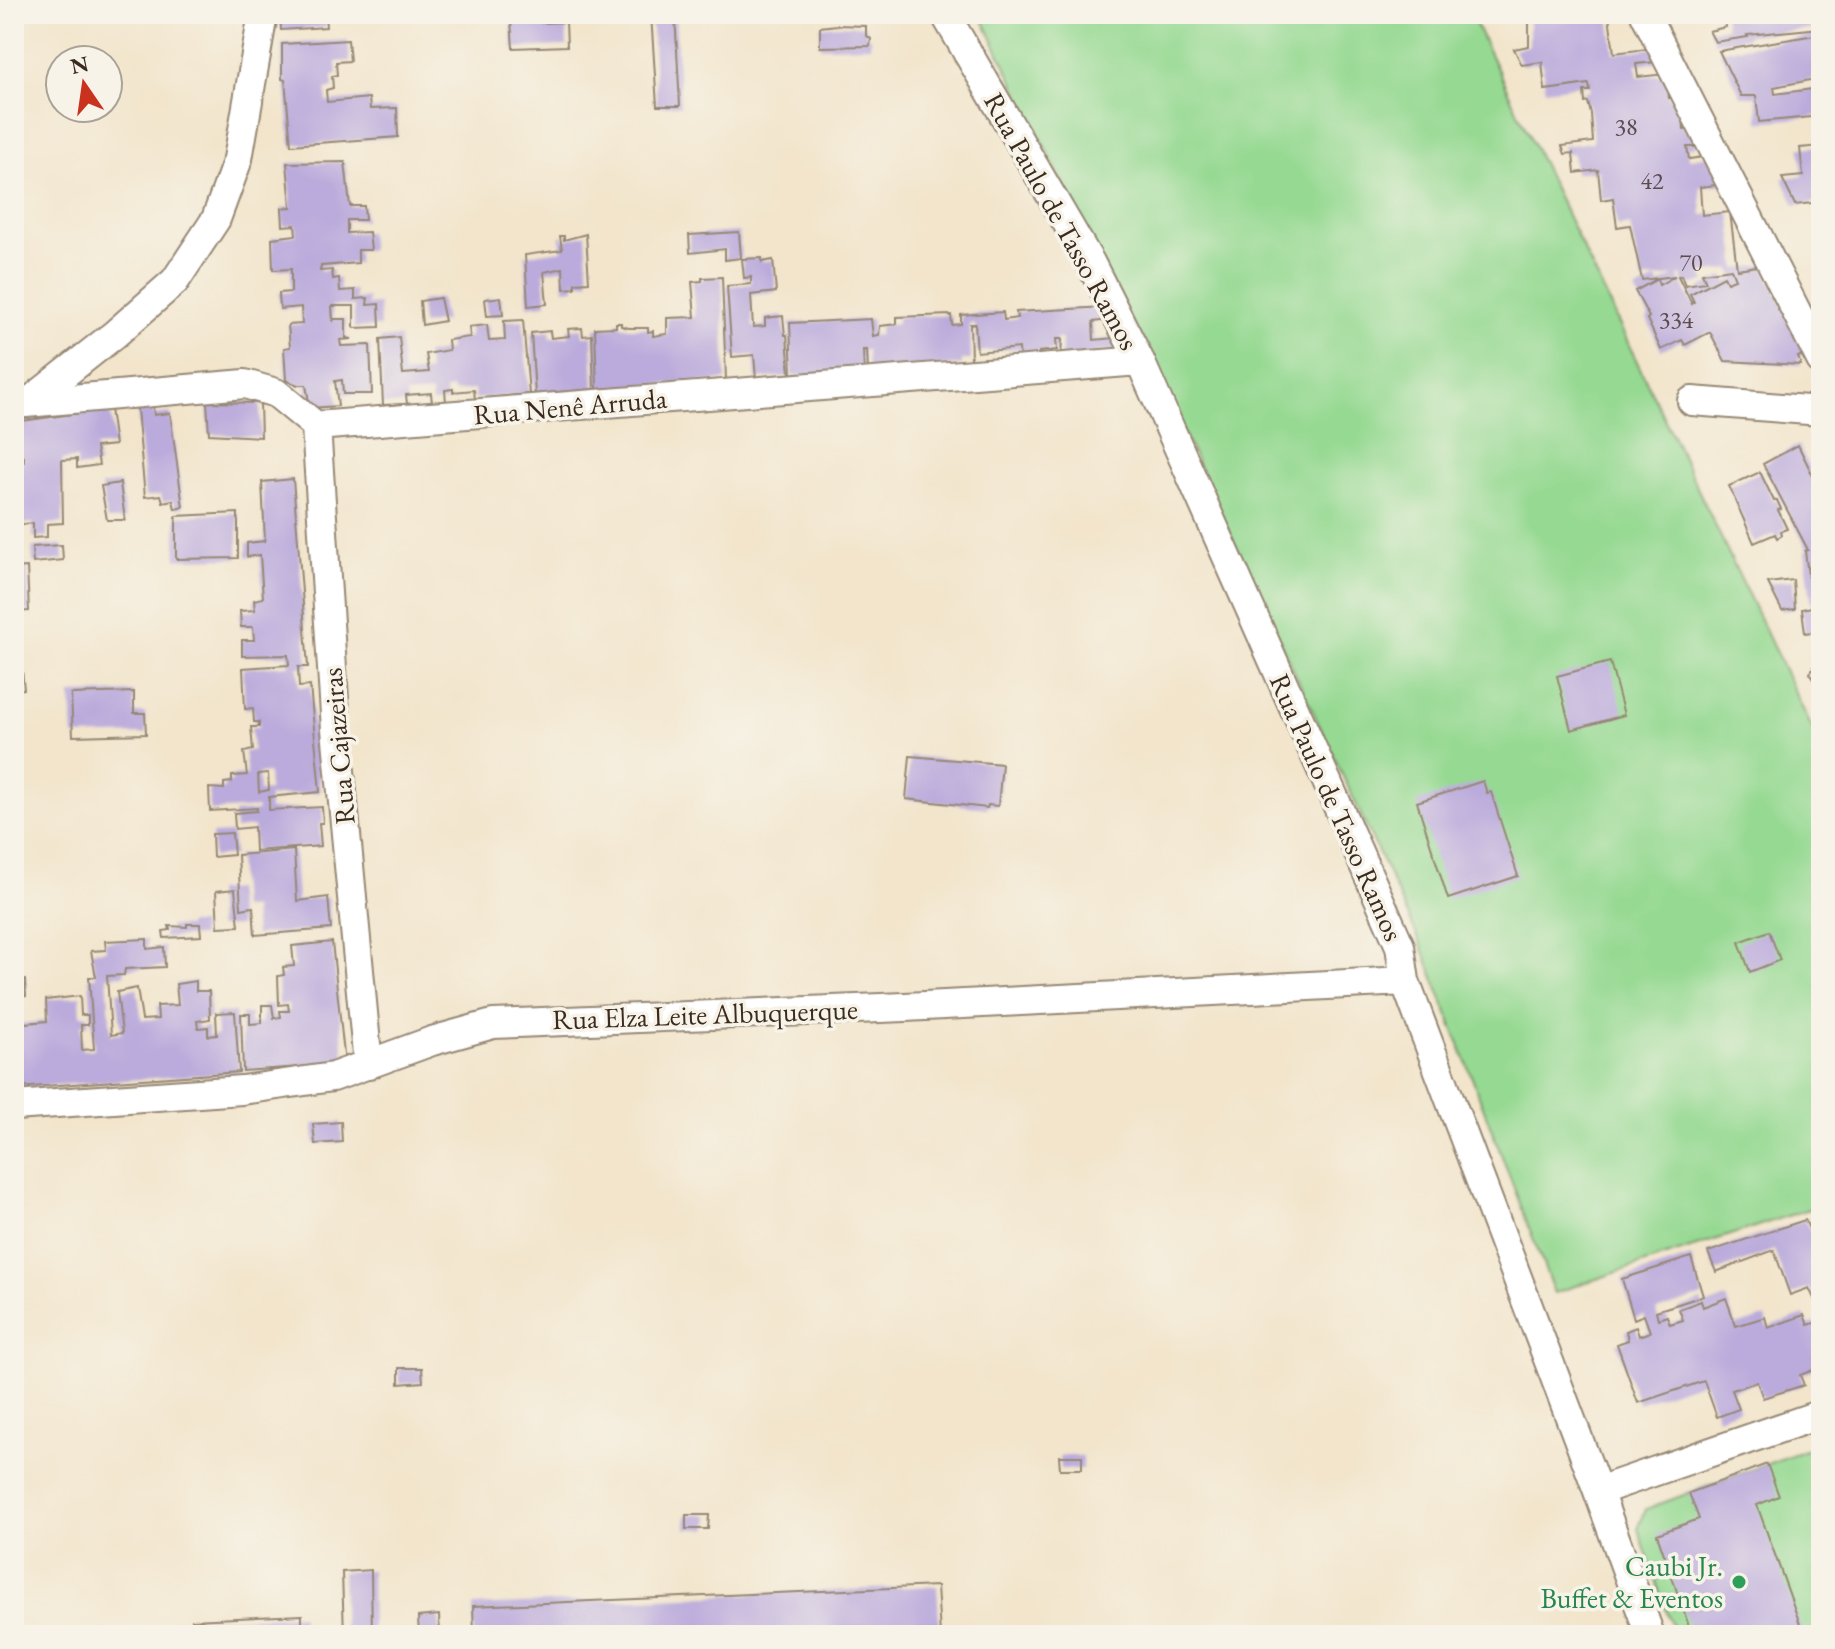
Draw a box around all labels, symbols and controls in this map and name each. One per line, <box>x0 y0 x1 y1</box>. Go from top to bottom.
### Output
north arrow <box>44 44 124 124</box>
text: N <box>68 49 92 81</box>
street label: Rua Paulo de Tasso Ramos <box>976 86 1148 356</box>
house number: 38 <box>1614 111 1638 142</box>
house number: 42 <box>1640 165 1664 196</box>
house number: 70 <box>1679 247 1703 278</box>
house number: 334 <box>1659 304 1694 335</box>
street label: Rua Nenê Arruda <box>472 380 669 432</box>
street label: Rua Cajazeiras <box>313 666 363 826</box>
street label: Rua Paulo de Tasso Ramos <box>1262 668 1412 946</box>
street label: Rua Elza Leite Albuquerque <box>551 991 859 1037</box>
place label: Caubi Jr. Buffet & Eventos <box>1540 1548 1723 1616</box>
marker: Caubi Jr. Buffet & Eventos <box>1730 1573 1748 1591</box>

